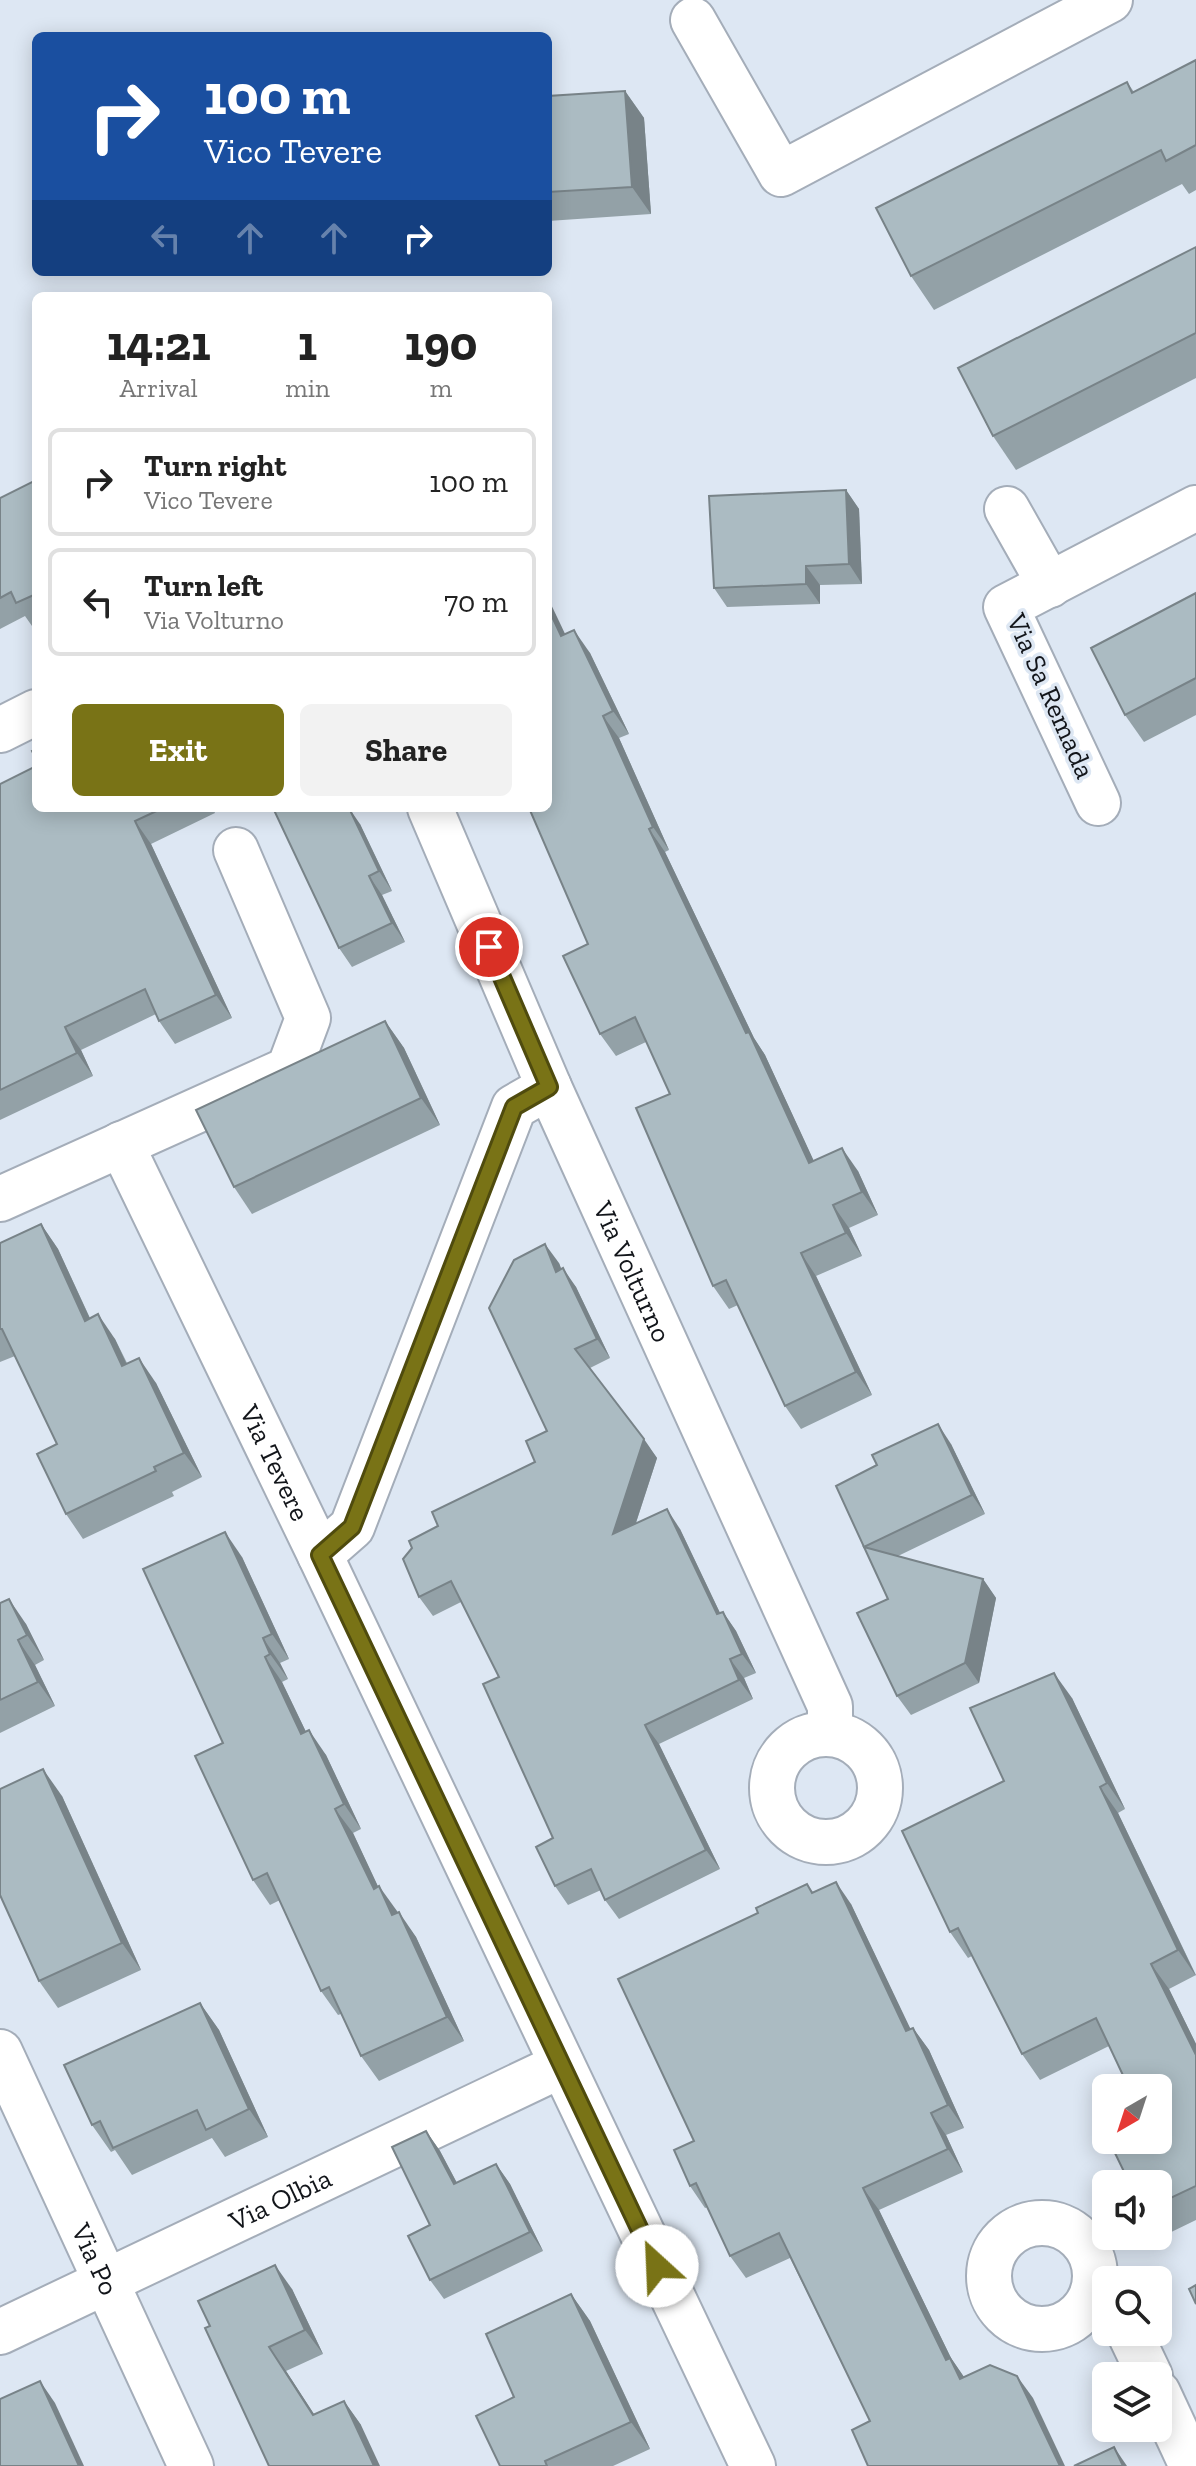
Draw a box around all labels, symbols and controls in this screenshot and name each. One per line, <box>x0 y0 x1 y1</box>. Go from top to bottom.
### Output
text: 100 m <box>204 61 351 128</box>
icon: right <box>72 64 176 168</box>
text: Vico Tevere <box>204 129 382 172</box>
icon: left <box>144 216 188 260</box>
icon: ahead <box>228 216 272 260</box>
icon: ahead <box>312 216 356 260</box>
icon: right <box>396 216 440 260</box>
text: 14:21 <box>107 315 211 372</box>
text: 1 <box>298 315 317 372</box>
text: 190 <box>405 315 477 372</box>
text: Arrival <box>119 372 198 404</box>
text: min <box>285 372 330 404</box>
text: m <box>430 372 452 404</box>
text: Turn right <box>144 448 286 484</box>
icon: right <box>76 460 120 504</box>
text: 100 m <box>429 464 508 500</box>
text: Vico Tevere <box>144 484 273 516</box>
text: Turn left <box>144 568 263 604</box>
icon: left <box>76 580 120 624</box>
text: 70 m <box>444 584 508 620</box>
text: Via Volturno <box>144 604 284 636</box>
street label: Via Sa Remada <box>1000 608 1102 784</box>
button: Exit <box>72 704 284 796</box>
button: Share <box>300 704 512 796</box>
pin <box>455 913 523 981</box>
icon: arrive <box>467 925 511 969</box>
street label: Via Volturno <box>586 1195 679 1347</box>
street label: Via Tevere <box>233 1398 317 1526</box>
north arrow <box>1092 2074 1172 2154</box>
map controls <box>1092 2074 1172 2442</box>
street label: Via Olbia <box>223 2160 337 2238</box>
button: sound <box>1092 2170 1172 2250</box>
street label: Via Po <box>64 2217 126 2300</box>
position arrow <box>615 2224 699 2308</box>
button: search <box>1092 2266 1172 2346</box>
button: layers <box>1092 2362 1172 2442</box>

